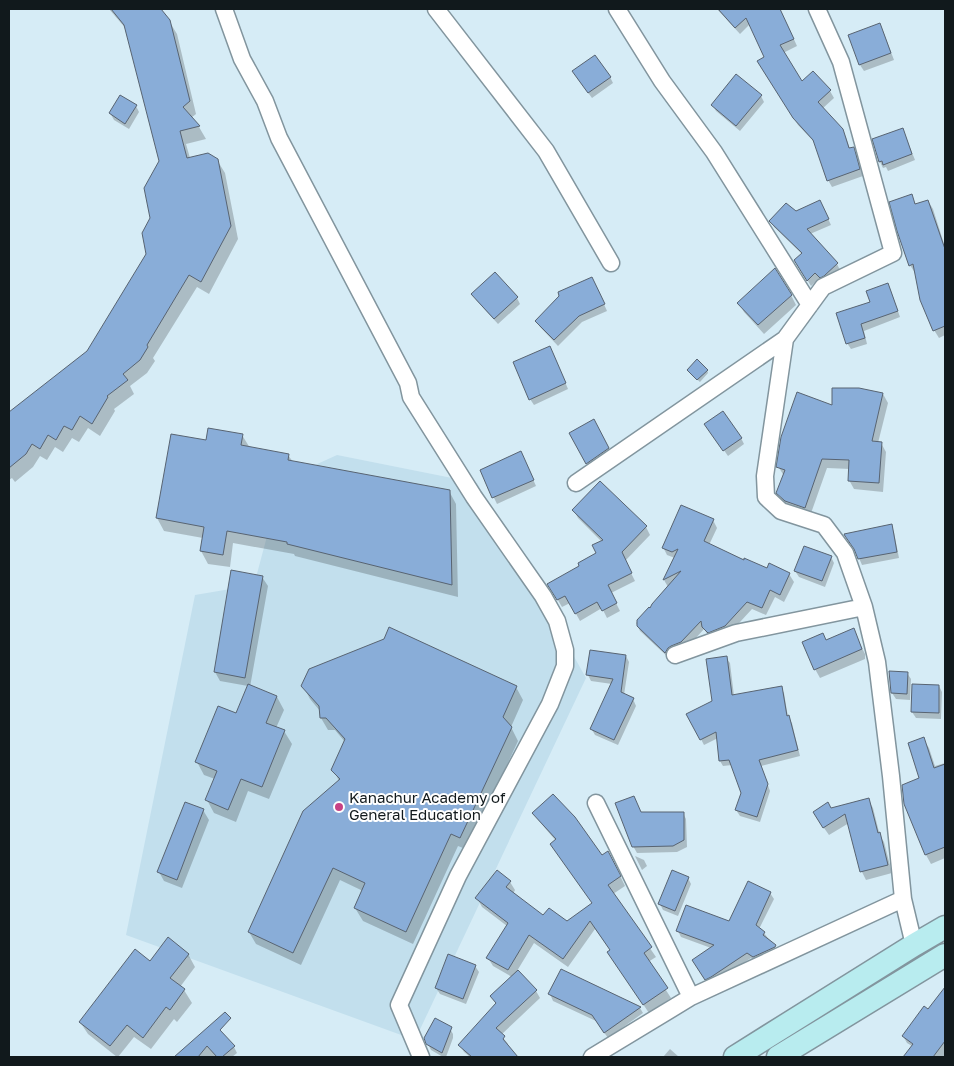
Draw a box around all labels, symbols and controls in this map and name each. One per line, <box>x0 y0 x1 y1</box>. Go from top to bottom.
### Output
place label: Kanachur Academy of General Education <box>349 788 506 823</box>
marker: Kanachur Academy of General Education <box>333 801 345 813</box>

